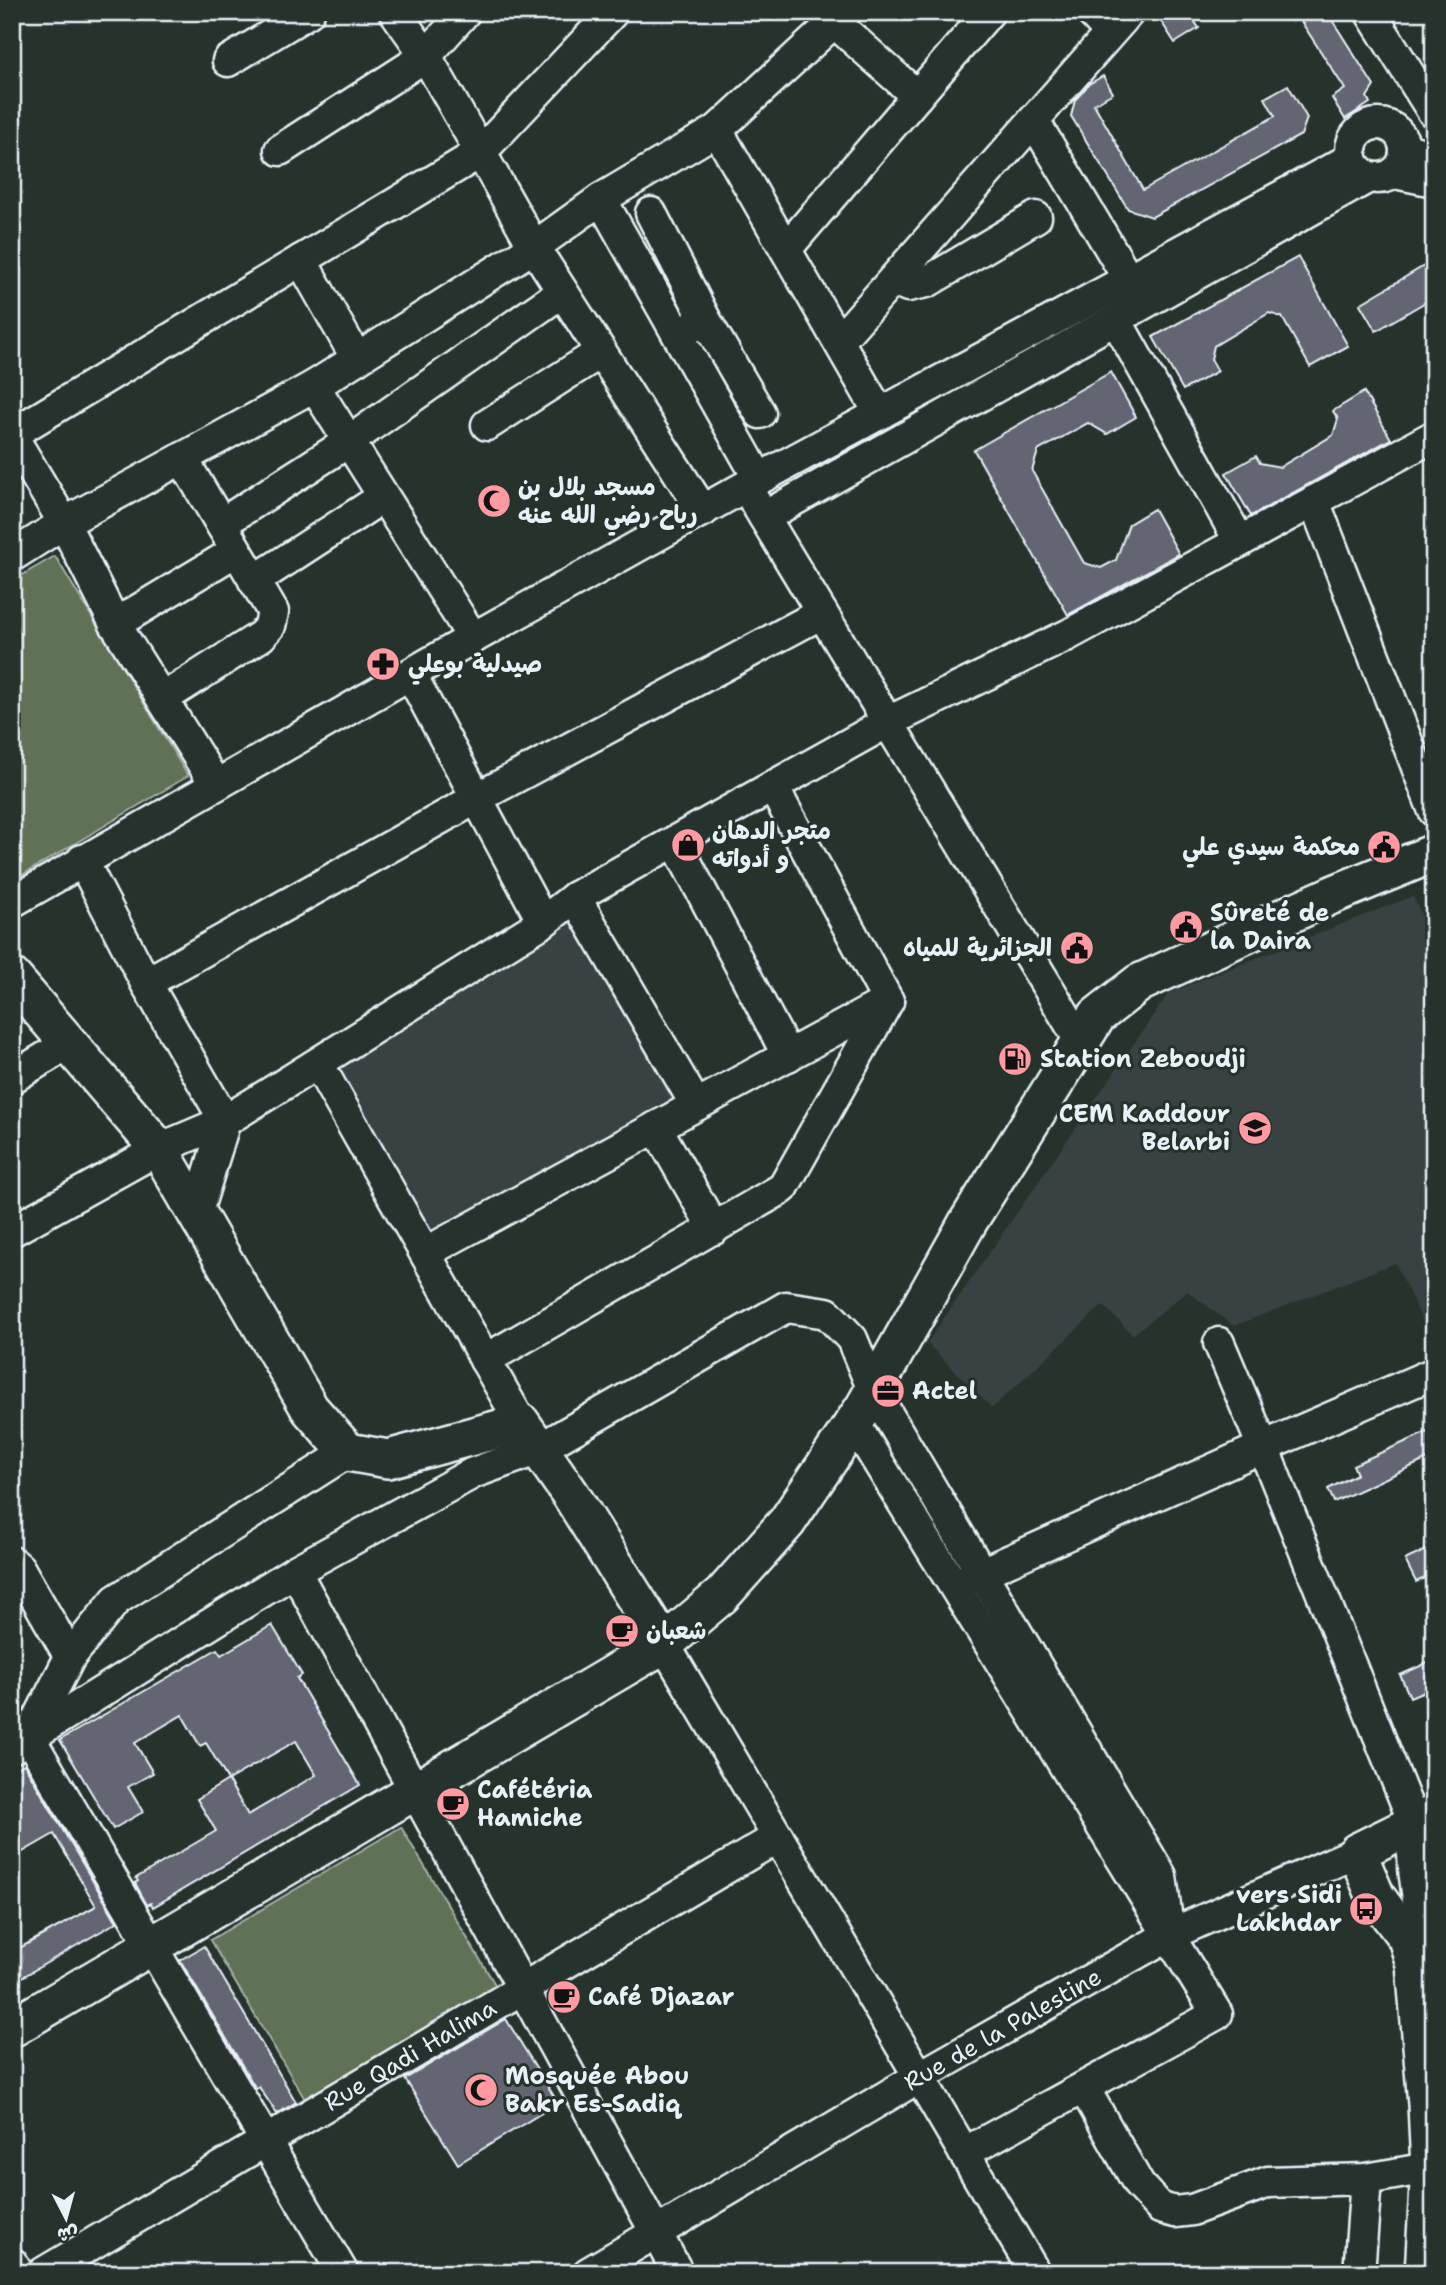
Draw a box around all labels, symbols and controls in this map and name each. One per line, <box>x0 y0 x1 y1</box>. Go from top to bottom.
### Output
place label: مسجد بلال بن رباح رضي الله عنه <box>518 471 697 536</box>
mosque icon: مسجد بلال بن رباح رضي الله عنه <box>475 482 513 520</box>
pharmacy icon: صيدلية بوعلي <box>364 645 402 683</box>
place label: صيدلية بوعلي <box>408 648 542 685</box>
place label: متجر الدهان و أدواته <box>712 815 831 875</box>
shop icon: متجر الدهان و أدواته <box>669 826 707 864</box>
public building icon: محكمة سيدي علي <box>1365 828 1403 866</box>
place label: محكمة سيدي علي <box>1182 831 1360 868</box>
place label: Sûreté de la Daira <box>1210 897 1330 957</box>
public building icon: Sûreté de la Daira <box>1167 908 1205 946</box>
public building icon: الجزائرية للمياه <box>1058 929 1096 967</box>
place label: الجزائرية للمياه <box>903 932 1052 964</box>
fuel station icon: Station Zeboudji <box>996 1040 1034 1078</box>
place label: Station Zeboudji <box>1040 1043 1246 1075</box>
place label: CEM Kaddour Belarbi <box>1059 1098 1230 1158</box>
school or university icon: CEM Kaddour Belarbi <box>1236 1109 1274 1147</box>
office icon: Actel <box>869 1372 907 1410</box>
place label: Actel <box>912 1375 977 1407</box>
cafe icon: شعبان <box>603 1612 641 1650</box>
place label: شعبان <box>646 1615 706 1647</box>
place label: Cafétéria Hamiche <box>477 1774 593 1834</box>
cafe icon: Cafétéria Hamiche <box>434 1785 472 1823</box>
place label: vers Sidi Lakhdar <box>1236 1879 1342 1939</box>
bus stop icon: vers Sidi Lakhdar <box>1347 1890 1385 1928</box>
street label: Rue de la Palestine <box>898 1961 1107 2098</box>
cafe icon: Café Djazar <box>545 1978 583 2016</box>
place label: Café Djazar <box>588 1981 735 2013</box>
street label: Rue Qadi Halima <box>318 1992 502 2119</box>
place label: Mosquée Abou Bakr Es-Sadiq <box>505 2060 689 2120</box>
mosque icon: Mosquée Abou Bakr Es-Sadiq <box>462 2071 500 2109</box>
north arrow <box>32 2184 102 2254</box>
text: ش <box>56 2221 79 2248</box>

